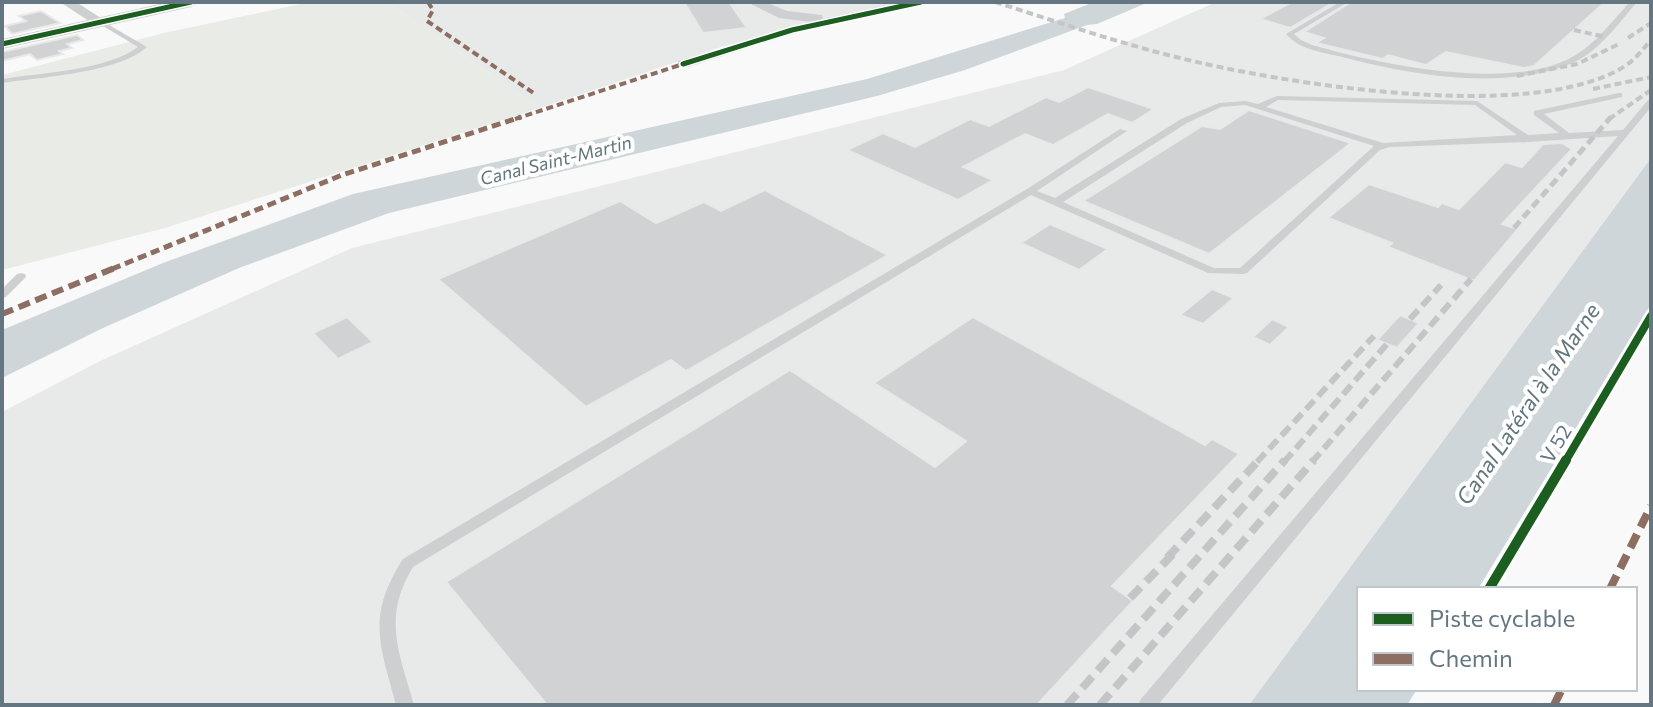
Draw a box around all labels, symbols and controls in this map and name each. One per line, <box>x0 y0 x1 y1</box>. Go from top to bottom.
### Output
water label: Canal Saint-Martin <box>478 131 634 189</box>
water label: Canal Latéral à la Marne <box>1450 298 1605 510</box>
street label: V 52 <box>1535 420 1576 467</box>
legend <box>1357 587 1637 691</box>
text: Piste cyclable <box>1429 603 1575 632</box>
text: Chemin <box>1429 643 1513 672</box>

